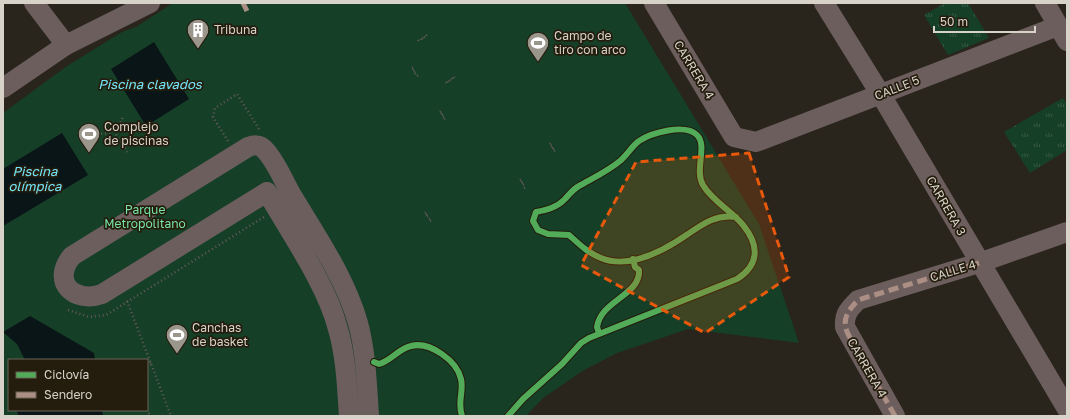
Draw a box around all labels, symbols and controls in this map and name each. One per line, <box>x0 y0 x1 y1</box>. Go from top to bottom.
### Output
scale bar <box>934 8 1035 34</box>
text: 50 m <box>940 14 968 29</box>
building icon: Tribuna <box>185 17 211 50</box>
place label: Tribuna <box>214 22 257 37</box>
place label: Campo de tiro con arco <box>554 28 626 57</box>
sports icon: Campo de tiro con arco <box>525 30 551 63</box>
street label: CARRERA 4 <box>671 38 718 102</box>
street label: CALLE 5 <box>872 72 921 103</box>
water label: Piscina clavados <box>98 76 203 92</box>
place label: Complejo de piscinas <box>104 119 169 148</box>
sports icon: Complejo de piscinas <box>76 121 102 154</box>
water label: Piscina olímpica <box>9 163 62 194</box>
street label: CARRERA 3 <box>923 173 969 238</box>
park label: Parque Metropolitano <box>104 202 186 231</box>
street label: CALLE 4 <box>928 256 978 285</box>
place label: Canchas de basket <box>192 320 248 349</box>
sports icon: Canchas de basket <box>164 322 190 355</box>
street label: CARRERA 4 <box>844 335 890 400</box>
legend <box>8 359 148 411</box>
text: Ciclovía <box>44 367 89 382</box>
text: Sendero <box>44 387 92 402</box>

